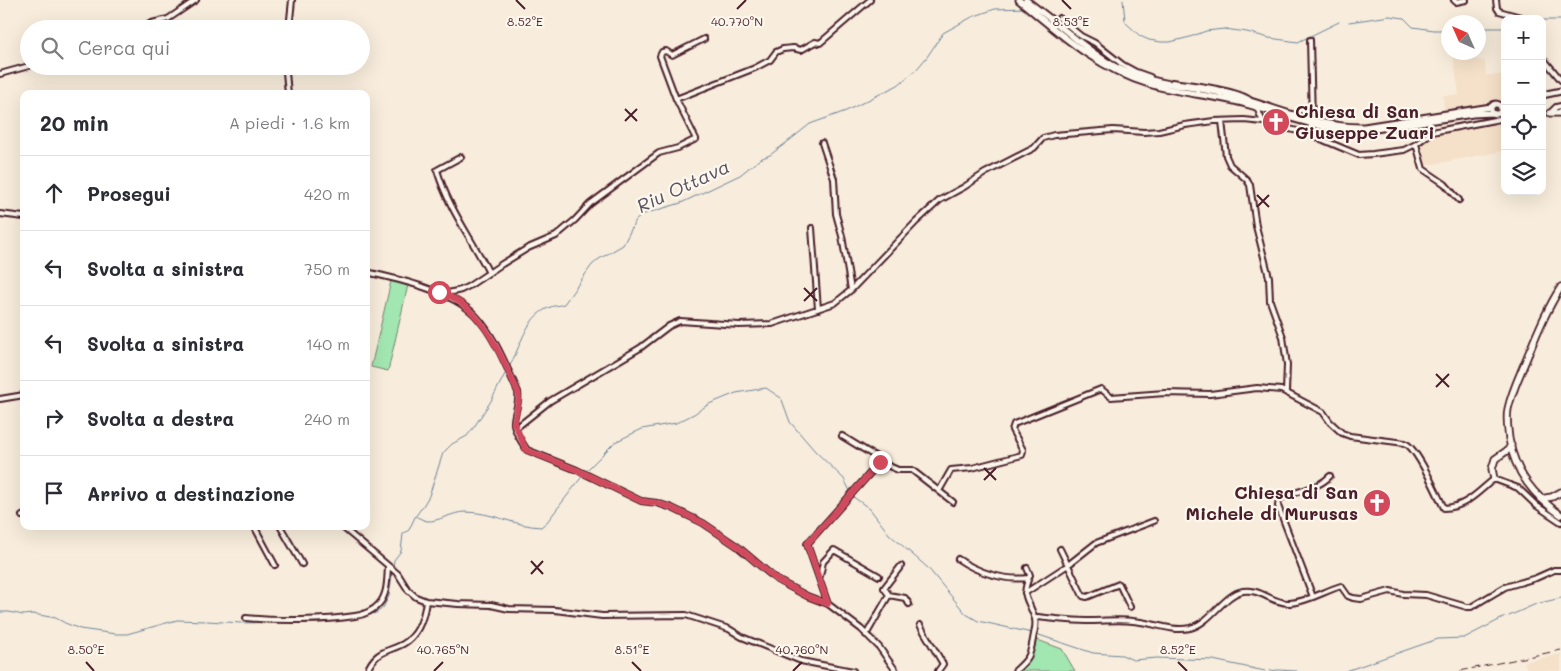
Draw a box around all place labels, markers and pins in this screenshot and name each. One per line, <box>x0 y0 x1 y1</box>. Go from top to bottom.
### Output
place label: Chiesa di San Giuseppe Zuari <box>1295 99 1435 144</box>
church icon: Chiesa di San Giuseppe Zuari <box>1261 107 1291 137</box>
place label: Chiesa di San Michele di Murusas <box>1186 480 1358 525</box>
church icon: Chiesa di San Michele di Murusas <box>1362 488 1392 518</box>

